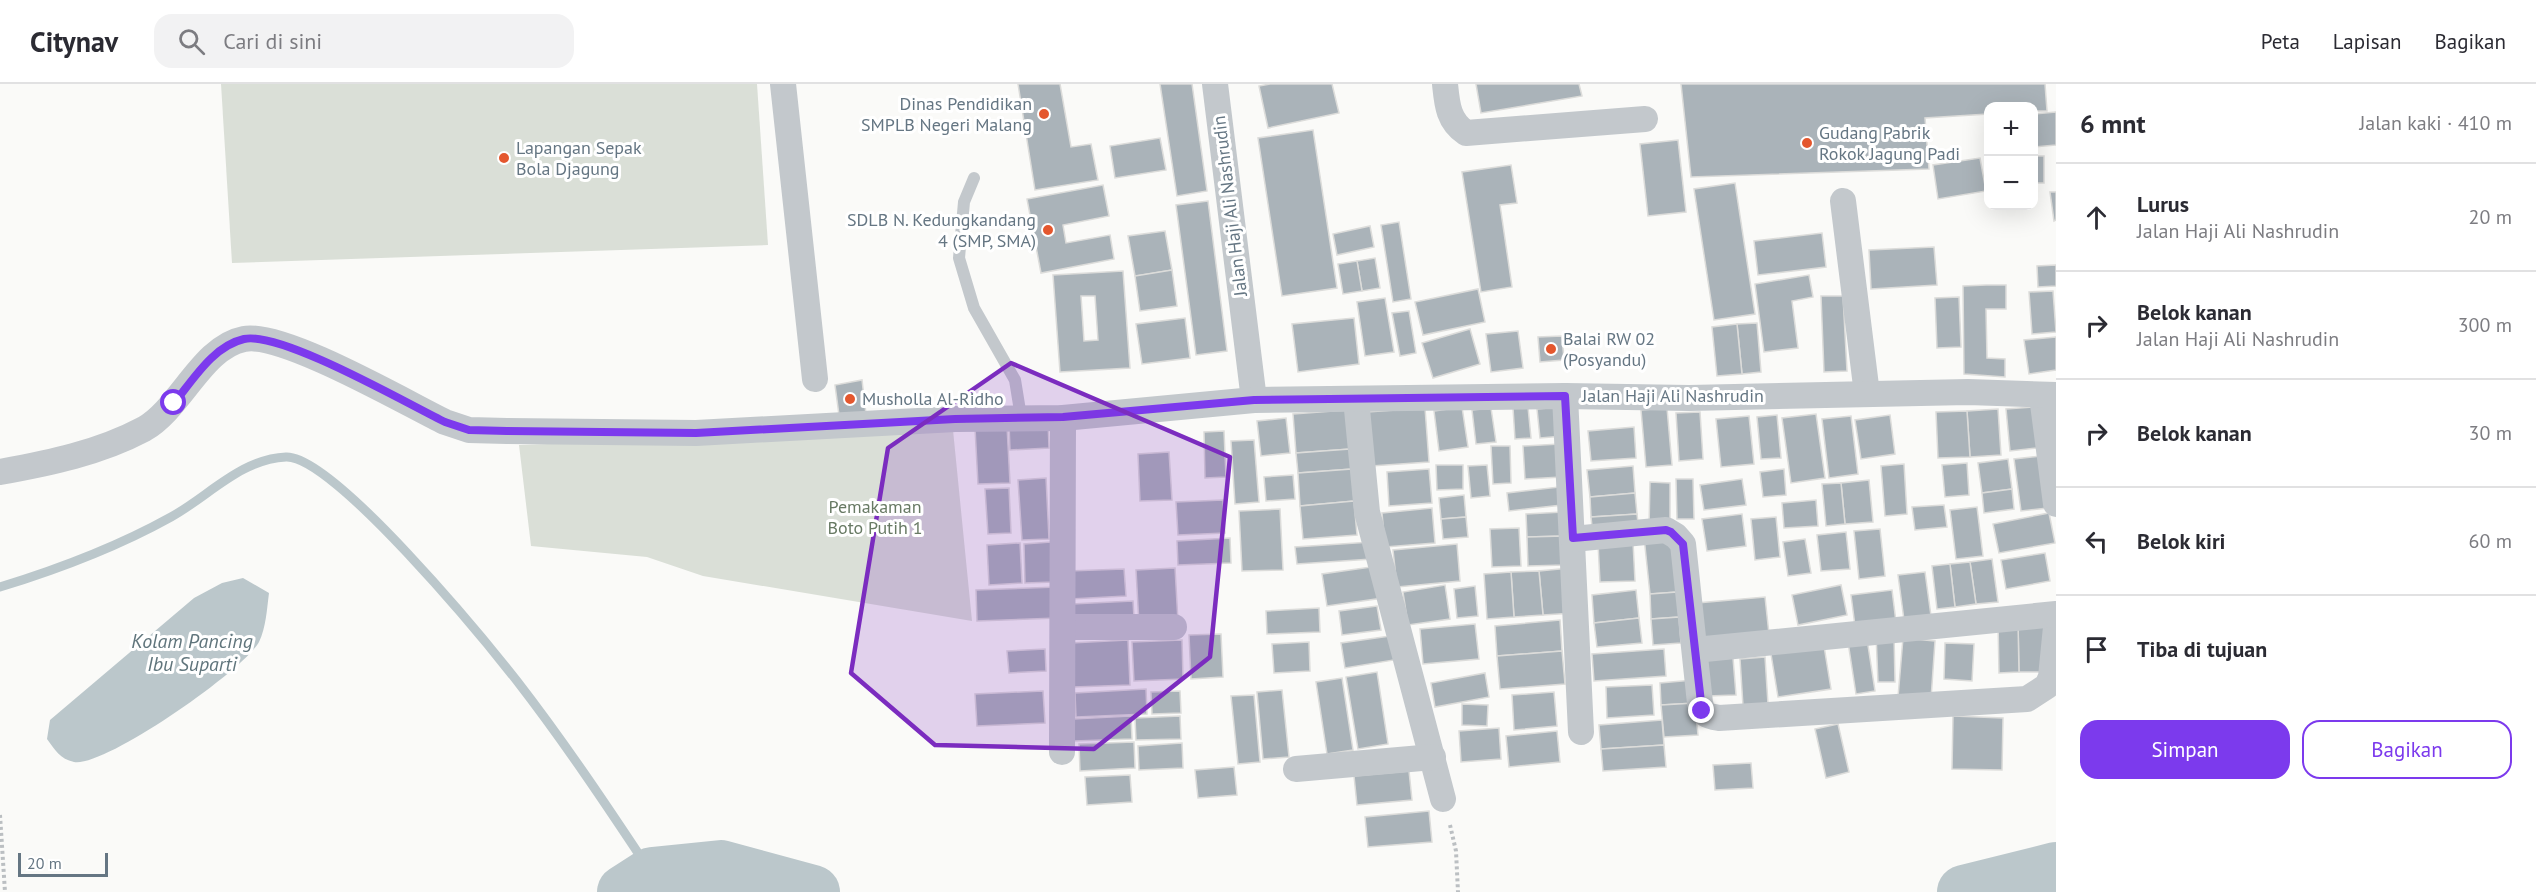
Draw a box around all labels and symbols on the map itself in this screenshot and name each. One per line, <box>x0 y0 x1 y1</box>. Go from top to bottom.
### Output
place label: Dinas Pendidikan SMPLB Negeri Malang <box>861 92 1032 136</box>
marker: Dinas Pendidikan SMPLB Negeri Malang <box>1037 107 1051 121</box>
street label: Jalan Haji Ali Nashrudin <box>1207 114 1252 299</box>
place label: Gudang Pabrik Rokok Jagung Padi <box>1819 121 1960 165</box>
place label: Lapangan Sepak Bola Djagung <box>516 136 642 180</box>
marker: Gudang Pabrik Rokok Jagung Padi <box>1800 136 1814 150</box>
marker: Lapangan Sepak Bola Djagung <box>497 151 511 165</box>
place label: SDLB N. Kedungkandang 4 (SMP, SMA) <box>847 208 1036 252</box>
marker: SDLB N. Kedungkandang 4 (SMP, SMA) <box>1041 223 1055 237</box>
place label: Balai RW 02 (Posyandu) <box>1563 327 1655 371</box>
marker: Balai RW 02 (Posyandu) <box>1544 342 1558 356</box>
street label: Jalan Haji Ali Nashrudin <box>1581 384 1764 407</box>
place label: Musholla Al-Ridho <box>862 387 1004 410</box>
route start <box>160 389 186 415</box>
marker: Musholla Al-Ridho <box>843 392 857 406</box>
park label: Pemakaman Boto Putih 1 <box>827 495 923 539</box>
water label: Kolam Pancing Ibu Suparti <box>131 628 253 677</box>
route end <box>1688 697 1714 723</box>
scale bar <box>18 850 108 878</box>

